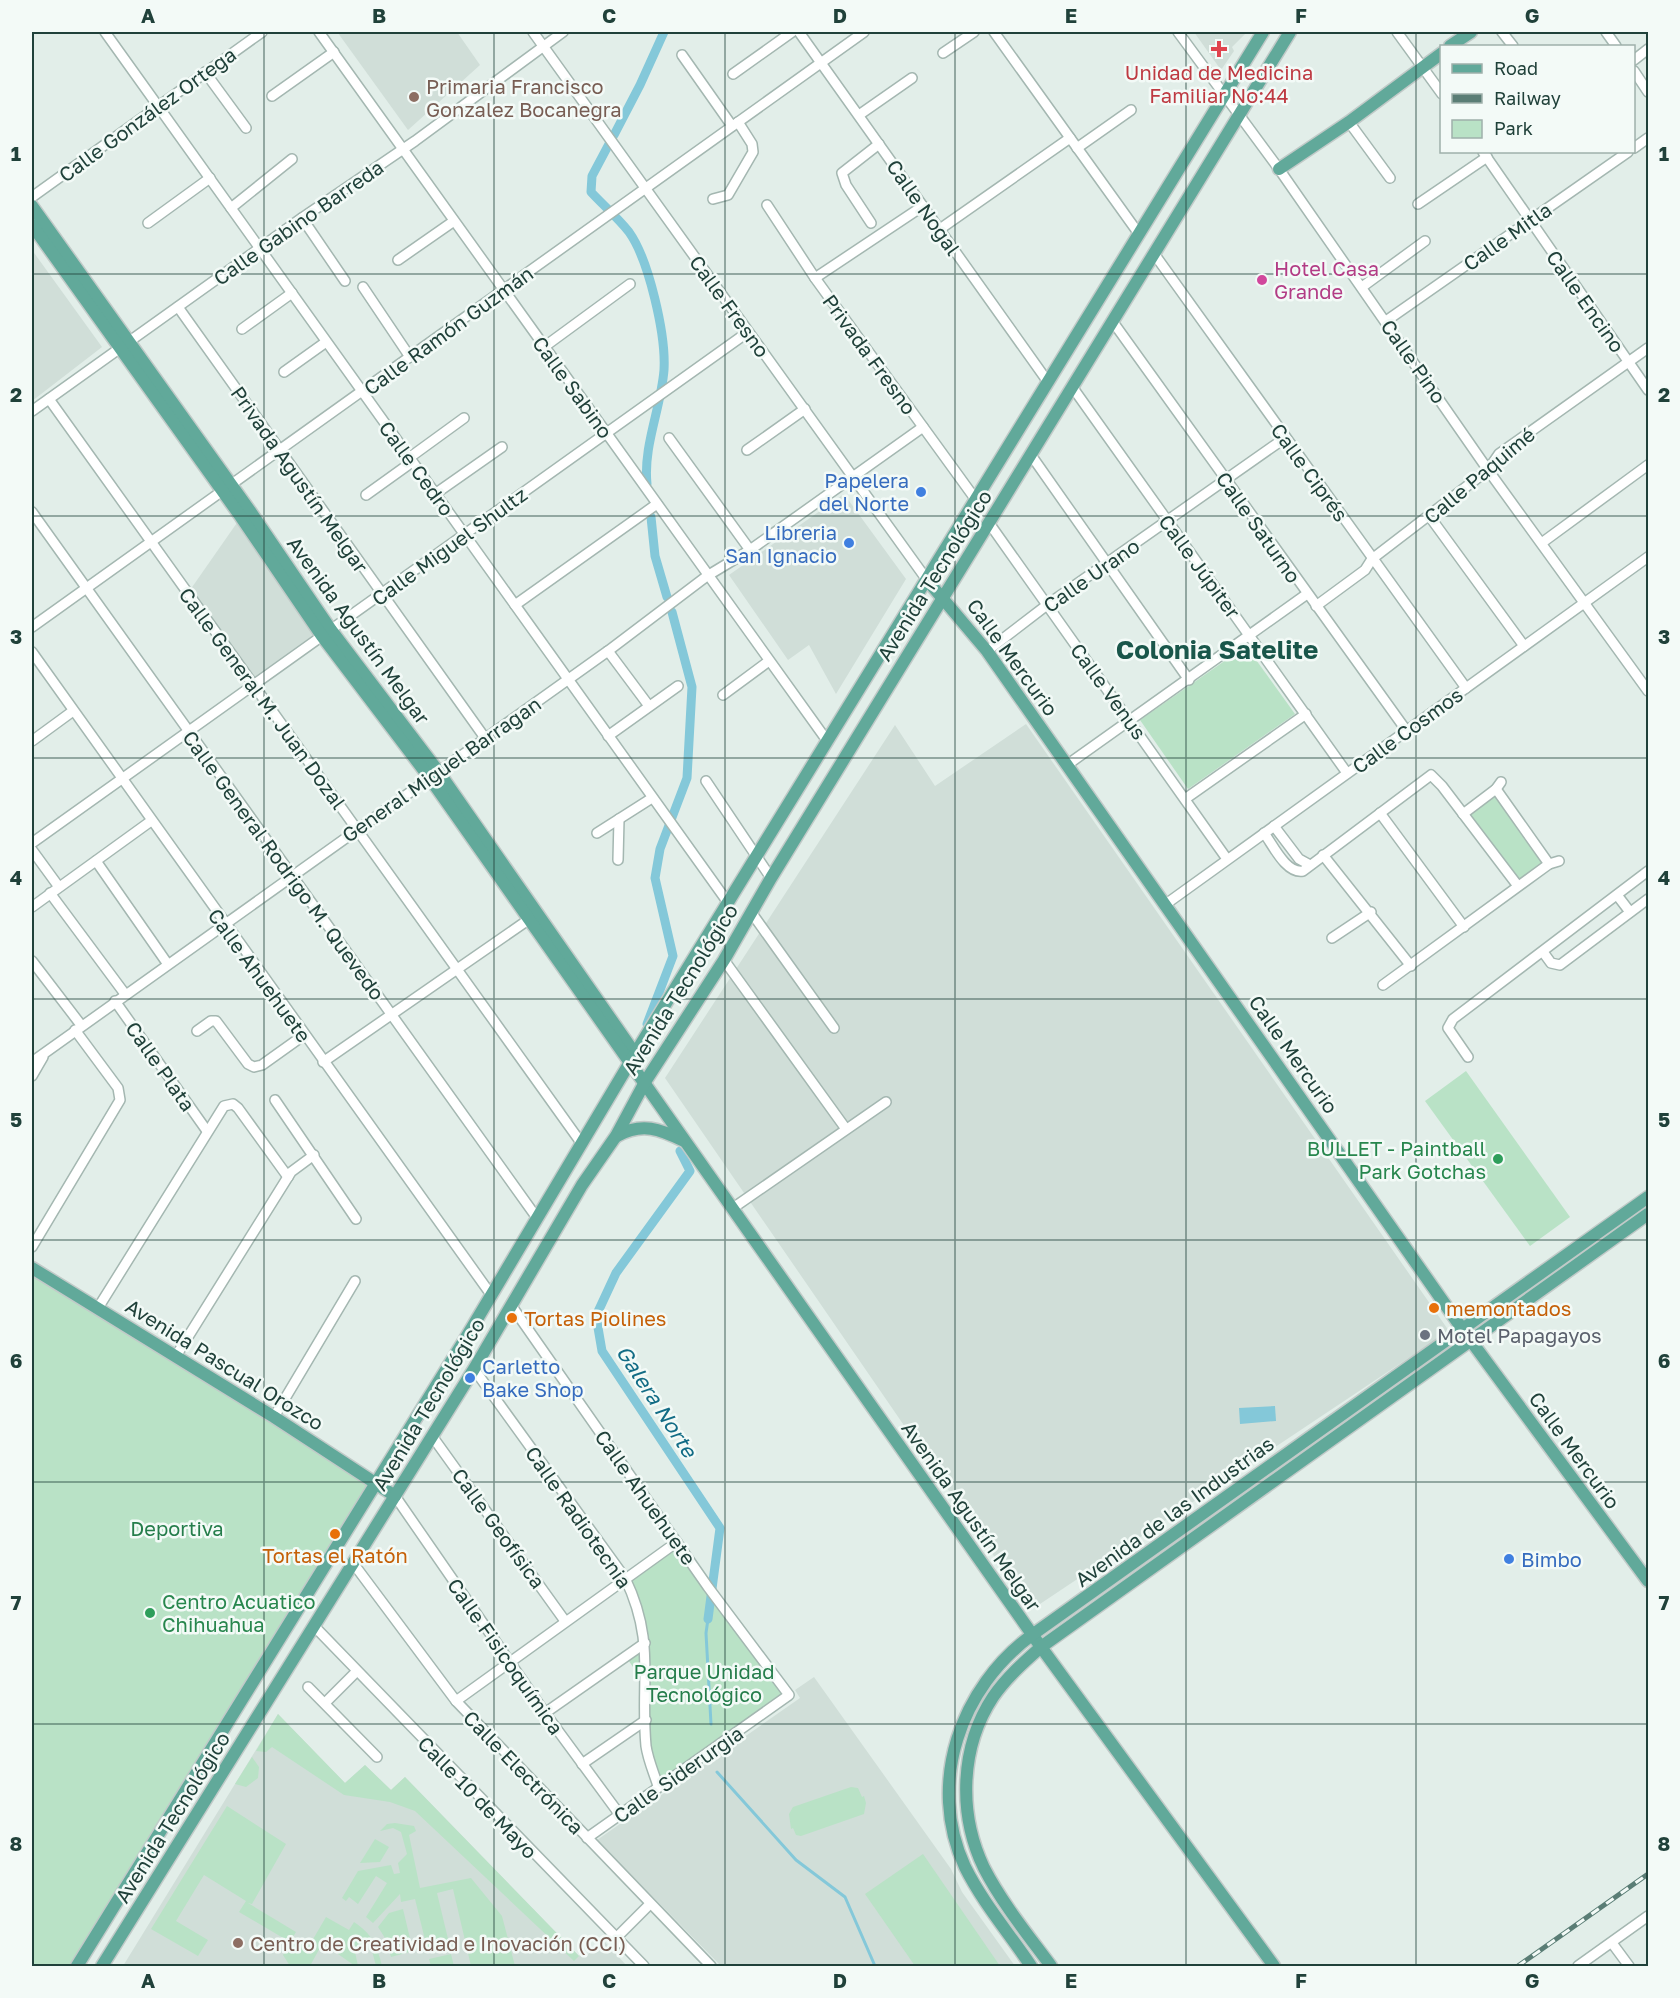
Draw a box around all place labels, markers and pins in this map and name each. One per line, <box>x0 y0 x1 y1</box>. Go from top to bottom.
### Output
marker: Unidad de Medicina Familiar No:44 <box>1210 40 1228 58</box>
place label: Unidad de Medicina Familiar No:44 <box>1125 60 1313 107</box>
place label: Primaria Francisco Gonzalez Bocanegra <box>426 74 622 121</box>
marker: Primaria Francisco Gonzalez Bocanegra <box>407 90 421 104</box>
place label: Hotel Casa Grande <box>1274 256 1379 303</box>
marker: Hotel Casa Grande <box>1255 273 1269 287</box>
place label: Papelera del Norte <box>819 468 909 515</box>
marker: Papelera del Norte <box>914 485 928 499</box>
place label: Libreria San Ignacio <box>725 520 837 567</box>
marker: Libreria San Ignacio <box>842 536 856 550</box>
place label: BULLET - Paintball Park Gotchas <box>1307 1136 1486 1183</box>
marker: BULLET - Paintball Park Gotchas <box>1491 1152 1505 1166</box>
place label: memontados <box>1446 1296 1571 1320</box>
marker: memontados <box>1427 1301 1441 1315</box>
place label: Tortas Piolines <box>524 1306 666 1330</box>
marker: Tortas Piolines <box>505 1311 519 1325</box>
place label: Motel Papagayos <box>1437 1323 1602 1347</box>
marker: Motel Papagayos <box>1418 1328 1432 1342</box>
place label: Carletto Bake Shop <box>482 1354 584 1401</box>
marker: Carletto Bake Shop <box>463 1371 477 1385</box>
marker: Tortas el Ratón <box>328 1527 342 1541</box>
place label: Tortas el Ratón <box>262 1543 408 1567</box>
place label: Bimbo <box>1521 1547 1582 1571</box>
marker: Bimbo <box>1502 1552 1516 1566</box>
place label: Centro Acuatico Chihuahua <box>162 1589 315 1636</box>
marker: Centro Acuatico Chihuahua <box>143 1606 157 1620</box>
place label: Centro de Creatividad e Inovación (CCI) <box>250 1931 626 1955</box>
marker: Centro de Creatividad e Inovación (CCI) <box>231 1936 245 1950</box>

